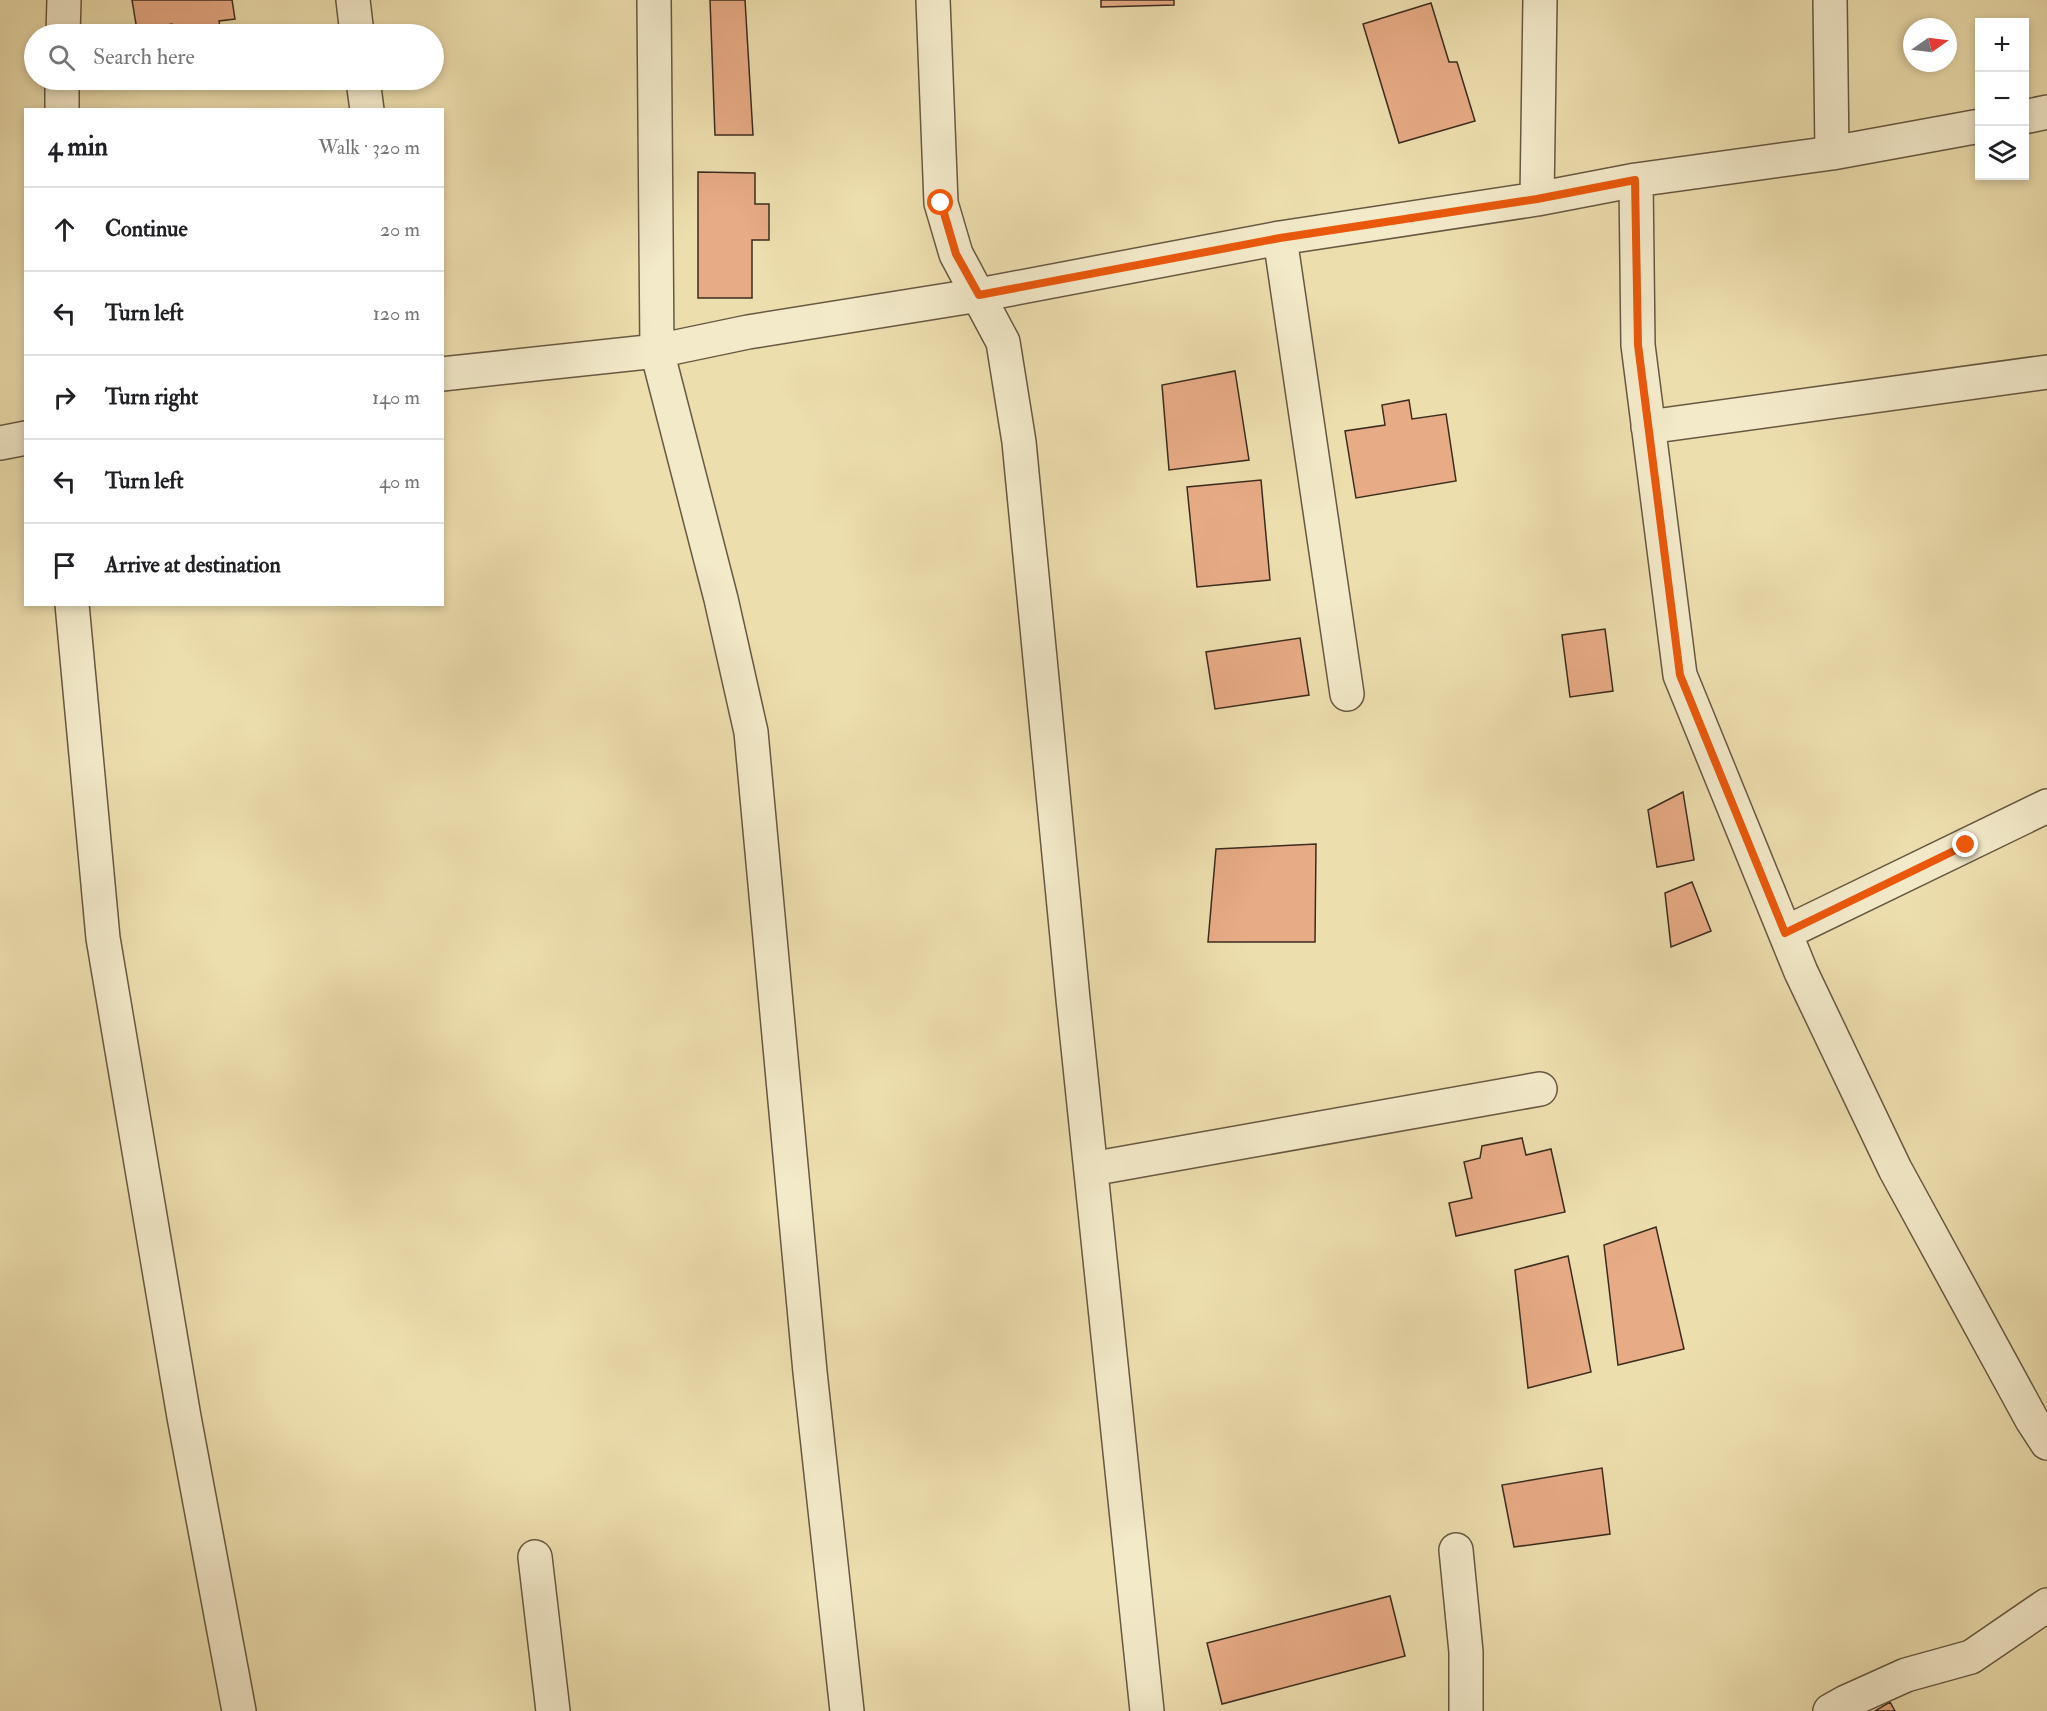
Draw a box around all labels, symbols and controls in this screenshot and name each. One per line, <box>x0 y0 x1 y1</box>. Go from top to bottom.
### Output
north arrow <box>1903 18 1957 72</box>
map controls <box>1975 18 2029 180</box>
button: + <box>1975 18 2029 72</box>
search box <box>24 24 444 90</box>
icon: search <box>45 41 78 74</box>
text: Search here <box>93 43 195 71</box>
button: − <box>1975 72 2029 126</box>
button: layers <box>1975 126 2029 180</box>
text: 4 min <box>48 131 108 163</box>
text: Walk · 320 m <box>318 135 420 160</box>
route start <box>927 189 953 215</box>
icon: ahead <box>48 213 81 246</box>
text: Continue <box>105 215 188 243</box>
text: 20 m <box>380 217 420 242</box>
icon: left <box>48 297 81 330</box>
text: Turn left <box>105 299 184 327</box>
text: 120 m <box>373 301 420 326</box>
icon: right <box>48 381 81 414</box>
text: Turn right <box>105 383 198 411</box>
text: 140 m <box>372 385 420 410</box>
icon: left <box>48 465 81 498</box>
text: Turn left <box>105 467 184 495</box>
text: 40 m <box>379 469 420 494</box>
icon: arrive <box>48 549 81 582</box>
text: Arrive at destination <box>105 551 281 579</box>
route end <box>1952 831 1978 857</box>

